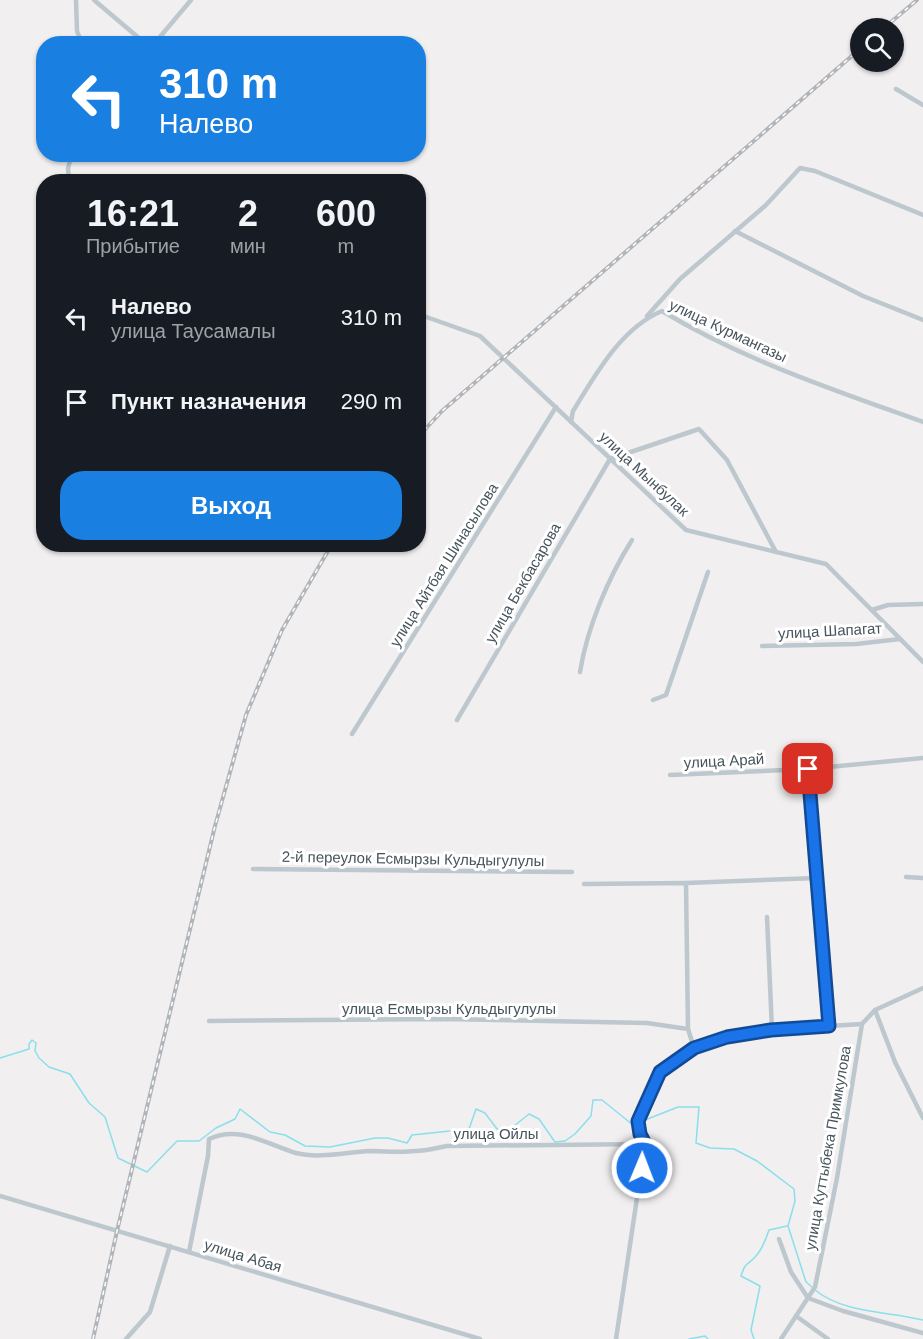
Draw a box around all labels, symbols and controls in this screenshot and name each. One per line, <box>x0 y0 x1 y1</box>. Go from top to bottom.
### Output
map controls <box>850 18 904 72</box>
button: search <box>850 18 904 72</box>
icon: left <box>60 60 138 138</box>
text: 310 m <box>159 60 278 107</box>
text: Налево <box>159 109 253 139</box>
text: 16:21 <box>87 193 179 234</box>
text: 2 <box>238 193 258 234</box>
text: 600 <box>316 193 376 234</box>
text: Прибытие <box>86 235 180 257</box>
text: мин <box>230 235 266 257</box>
text: m <box>338 235 354 257</box>
text: Налево <box>111 294 192 319</box>
street label: улица Курмангазы <box>667 296 790 365</box>
icon: left <box>60 302 93 335</box>
text: 310 m <box>341 305 402 330</box>
text: улица Таусамалы <box>111 320 276 342</box>
icon: arrive <box>60 386 93 419</box>
text: Пункт назначения <box>111 389 307 414</box>
text: 290 m <box>341 389 402 414</box>
street label: улица Мынбулак <box>596 428 693 520</box>
button: Выход <box>60 471 402 540</box>
street label: улица Айтбая Шинасылова <box>386 479 501 650</box>
street label: улица Бекбасарова <box>481 519 564 646</box>
street label: улица Шапагат <box>778 619 882 642</box>
pin <box>782 743 833 794</box>
street label: улица Арай <box>683 750 765 771</box>
icon: arrive <box>791 752 824 785</box>
street label: 2-й переулок Есмырзы Кульдыгулулы <box>282 848 544 869</box>
street label: улица Есмырзы Кульдыгулулы <box>342 1000 556 1017</box>
street label: улица Куттыбека Примкулова <box>801 1044 854 1252</box>
street label: улица Ойлы <box>454 1125 538 1142</box>
position arrow <box>610 1136 674 1200</box>
street label: улица Абая <box>202 1236 284 1275</box>

